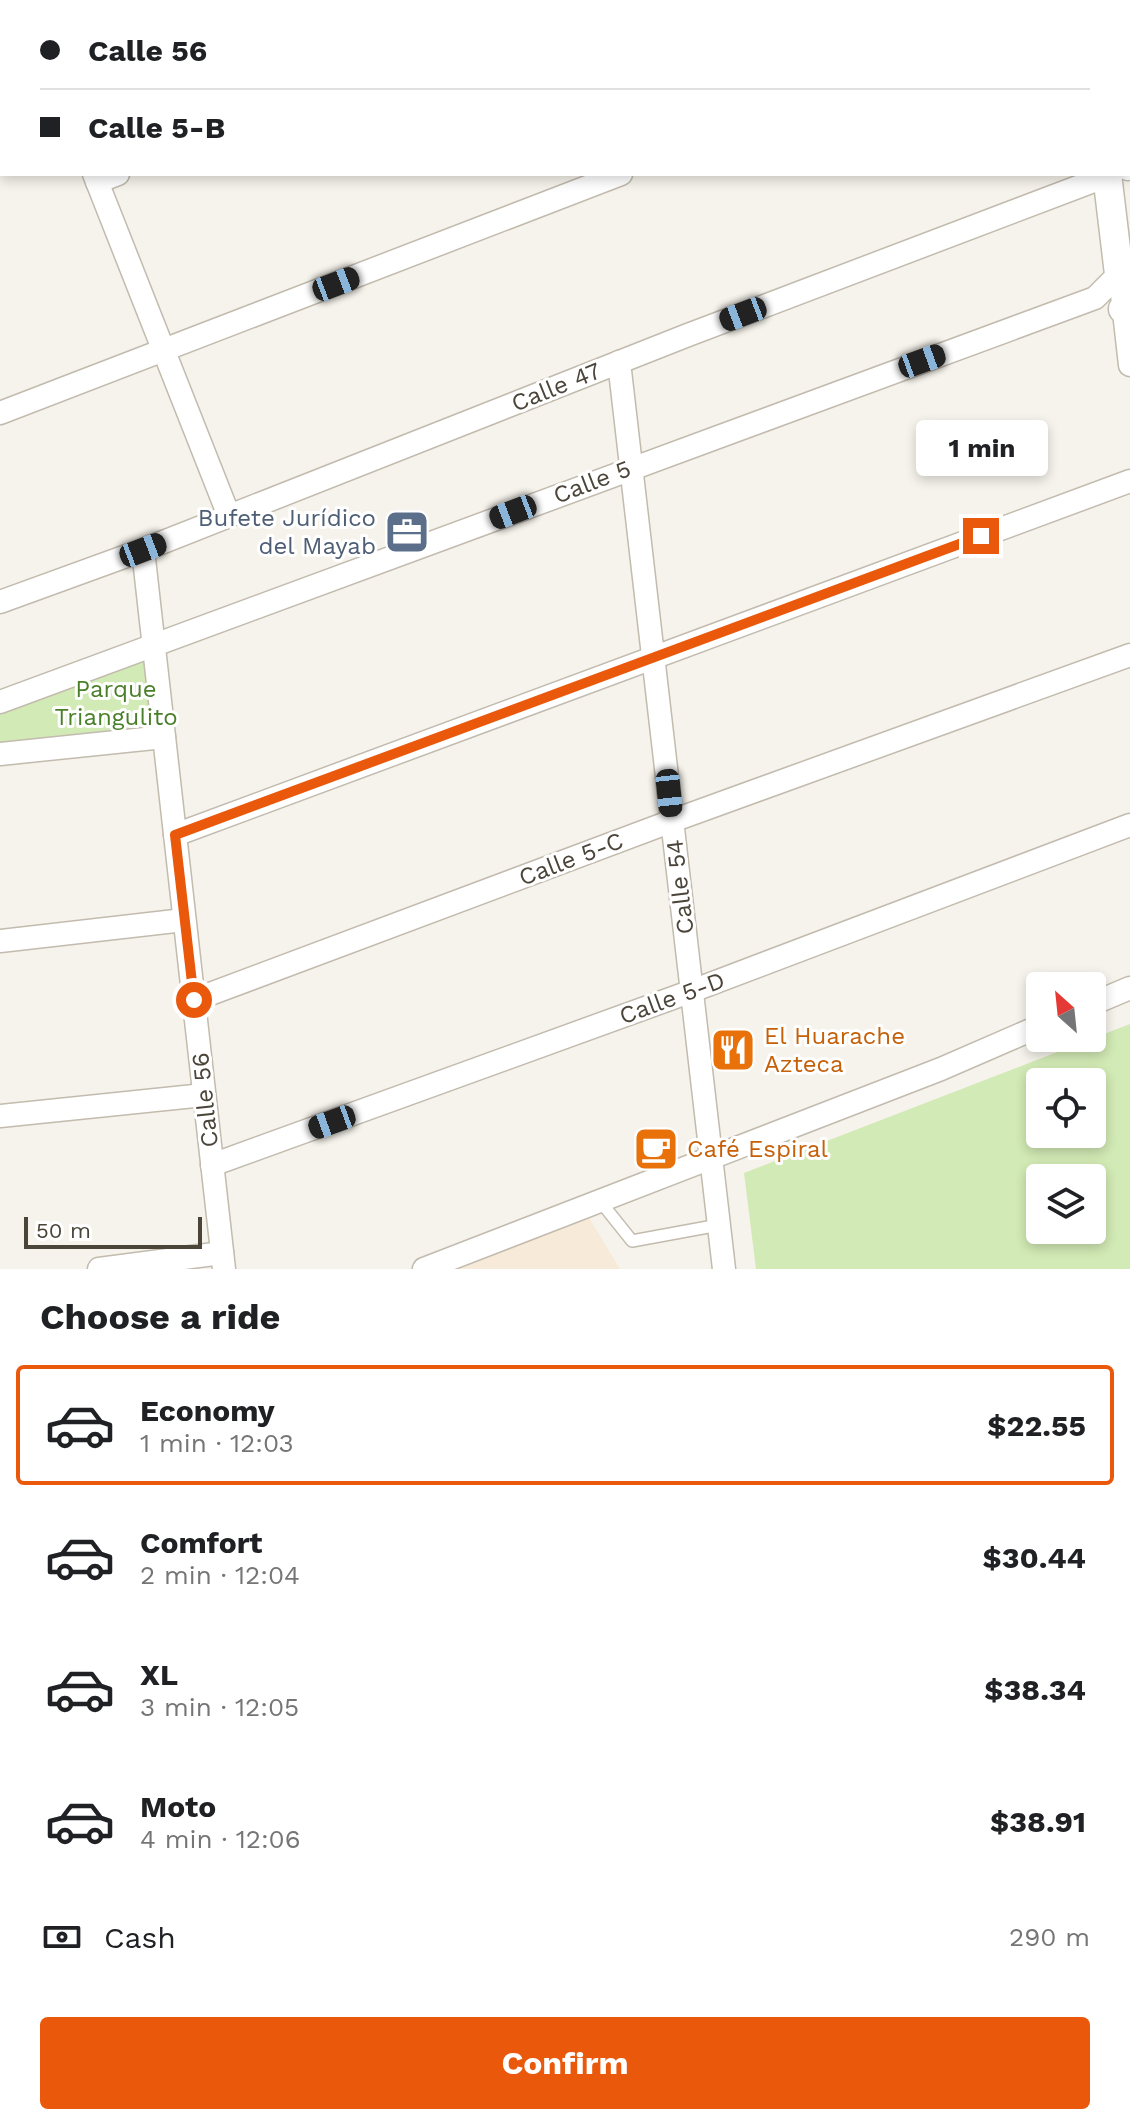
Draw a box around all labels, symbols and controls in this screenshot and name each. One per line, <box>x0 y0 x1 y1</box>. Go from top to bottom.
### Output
text: Calle 56 <box>88 33 207 68</box>
text: Calle 5-B <box>88 110 225 145</box>
car <box>309 264 363 304</box>
car <box>716 294 770 334</box>
car <box>895 342 949 380</box>
street label: Calle 47 <box>507 356 605 418</box>
callout: 1 min <box>915 420 1047 476</box>
text: 1 min <box>949 433 1015 463</box>
street label: Calle 5 <box>549 454 635 510</box>
car <box>486 492 540 532</box>
place label: Bufete Jurídico del Mayab <box>198 504 376 560</box>
office icon: Bufete Jurídico del Mayab <box>383 508 431 556</box>
route end <box>963 518 999 554</box>
car <box>116 530 170 570</box>
park label: Parque Triangulito <box>54 675 178 731</box>
car <box>655 768 683 818</box>
street label: Calle 5-C <box>515 826 627 892</box>
street label: Calle 54 <box>660 838 700 936</box>
street label: Calle 5-D <box>615 966 729 1030</box>
north arrow <box>1026 972 1106 1052</box>
map controls <box>1026 972 1106 1244</box>
route start <box>176 982 212 1018</box>
place label: El Huarache Azteca <box>764 1022 905 1078</box>
restaurant icon: El Huarache Azteca <box>709 1026 757 1074</box>
street label: Calle 56 <box>186 1051 224 1149</box>
button: locate <box>1026 1068 1106 1148</box>
car <box>305 1103 359 1141</box>
cafe icon: Café Espiral <box>632 1125 680 1173</box>
place label: Café Espiral <box>687 1135 828 1163</box>
button: layers <box>1026 1164 1106 1244</box>
scale bar <box>24 1213 202 1249</box>
text: 50 m <box>36 1218 91 1243</box>
text: Choose a ride <box>40 1296 280 1338</box>
icon: car <box>44 1389 116 1461</box>
text: Economy <box>140 1393 275 1428</box>
text: $22.55 <box>987 1408 1086 1443</box>
text: 1 min · 12:03 <box>140 1428 294 1458</box>
icon: car <box>44 1521 116 1593</box>
text: Comfort <box>140 1525 262 1560</box>
text: $30.44 <box>983 1540 1086 1575</box>
text: 2 min · 12:04 <box>140 1560 300 1590</box>
icon: car <box>44 1653 116 1725</box>
text: XL <box>140 1657 178 1692</box>
text: $38.34 <box>984 1672 1086 1707</box>
text: 3 min · 12:05 <box>140 1692 299 1722</box>
icon: car <box>44 1785 116 1857</box>
text: Moto <box>140 1789 216 1824</box>
text: $38.91 <box>990 1804 1086 1839</box>
text: 4 min · 12:06 <box>140 1824 301 1854</box>
icon: cash <box>40 1915 84 1959</box>
text: Cash <box>104 1920 176 1955</box>
text: 290 m <box>1009 1922 1090 1952</box>
button: Confirm <box>40 2017 1090 2109</box>

